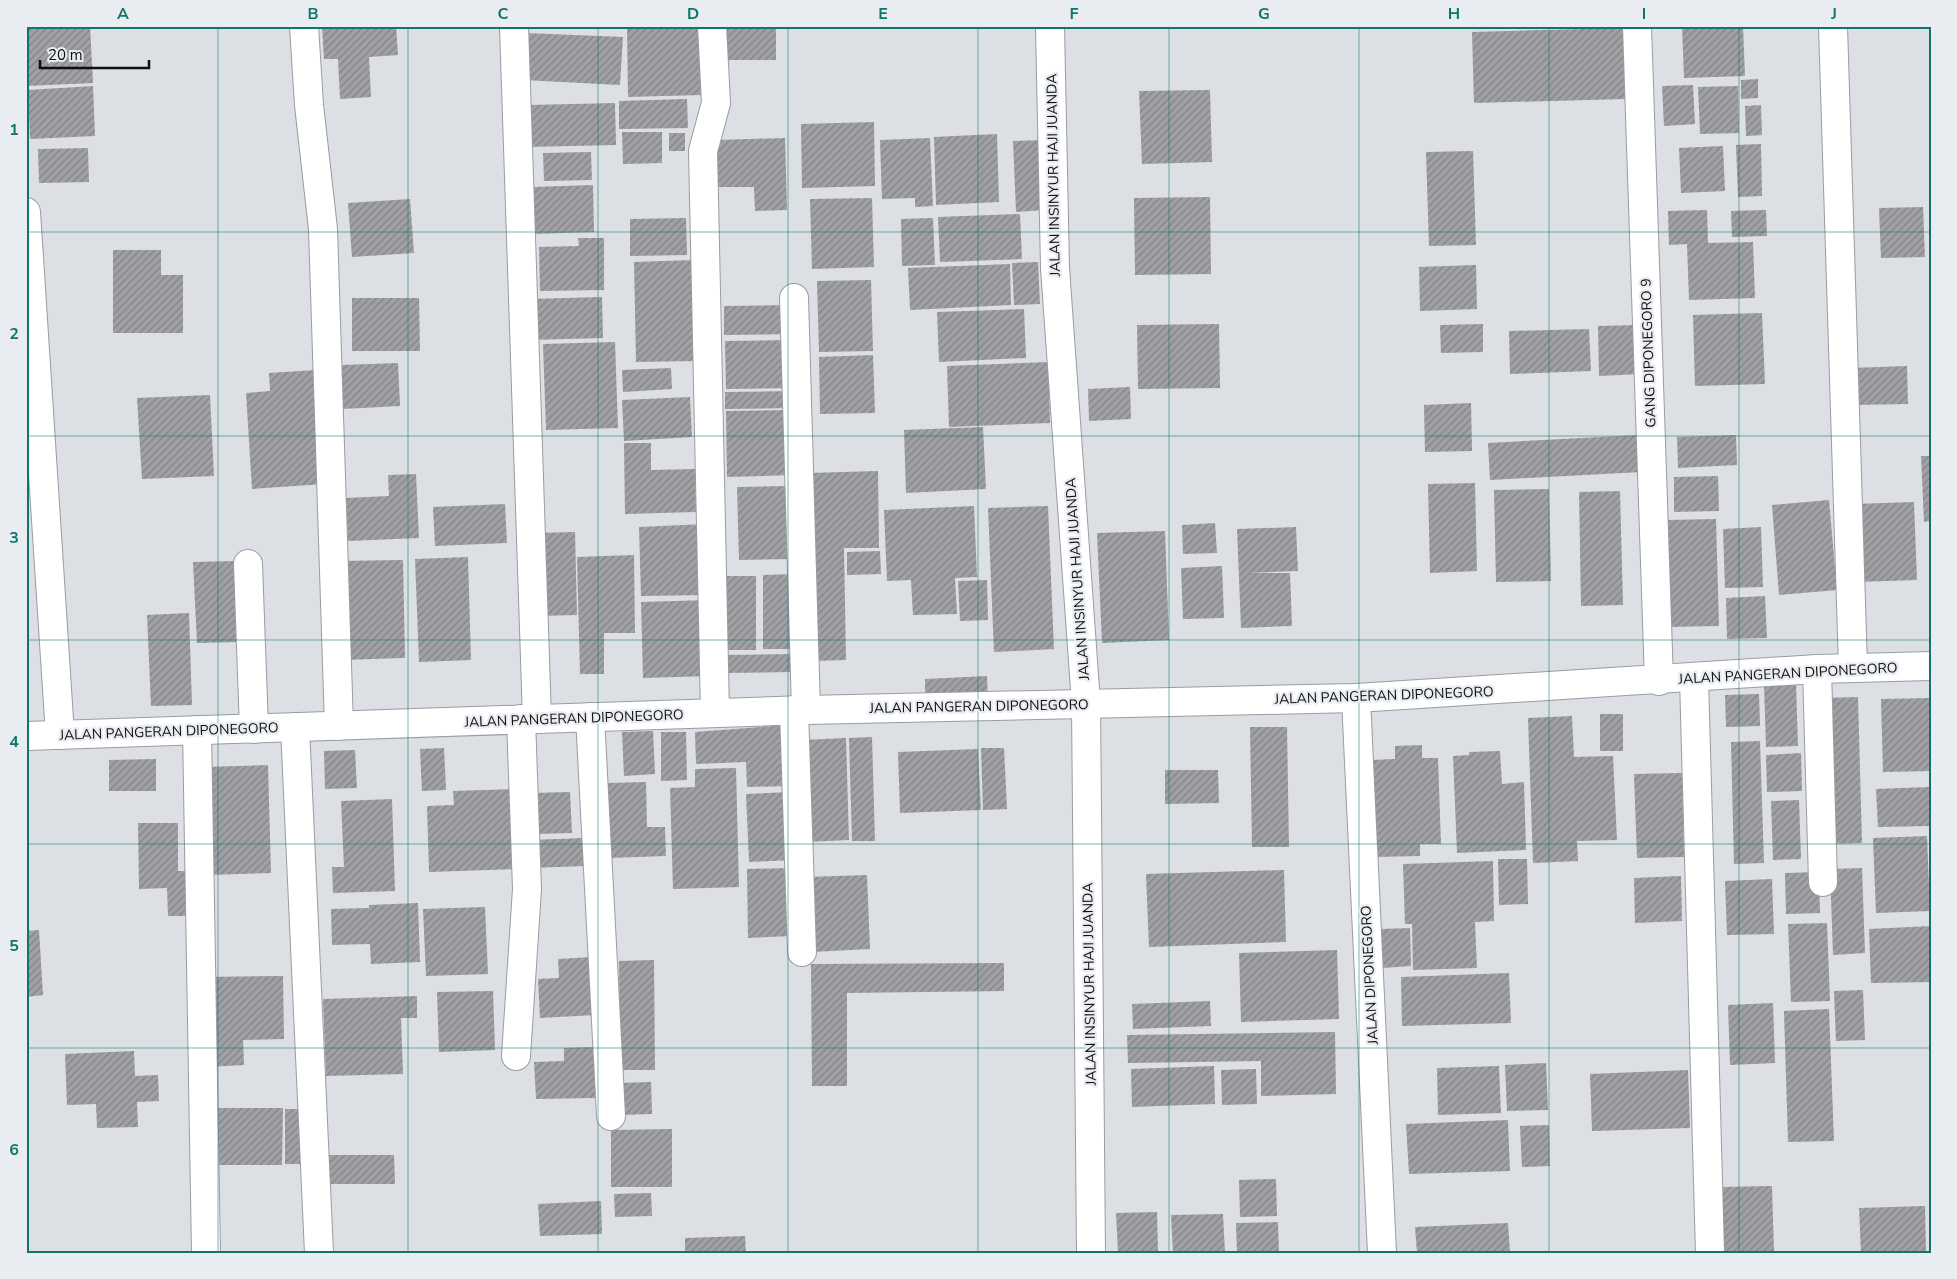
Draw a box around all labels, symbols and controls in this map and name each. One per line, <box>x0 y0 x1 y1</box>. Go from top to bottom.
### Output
text: A <box>117 3 129 25</box>
text: B <box>307 3 319 25</box>
text: C <box>498 3 509 25</box>
text: D <box>687 3 699 25</box>
text: E <box>878 3 888 25</box>
text: F <box>1070 3 1079 25</box>
text: G <box>1258 3 1270 25</box>
text: H <box>1448 3 1460 25</box>
text: I <box>1642 3 1646 25</box>
text: J <box>1830 3 1837 25</box>
scale bar <box>40 38 149 70</box>
text: 20 m <box>48 45 83 65</box>
street label: JALAN INSINYUR HAJI JUANDA <box>1042 73 1065 278</box>
text: 1 <box>9 119 19 141</box>
street label: GANG DIPONEGORO 9 <box>1636 278 1661 428</box>
text: 2 <box>9 323 19 345</box>
street label: JALAN INSINYUR HAJI JUANDA <box>1061 477 1094 682</box>
text: 3 <box>9 527 19 549</box>
street label: JALAN PANGERAN DIPONEGORO <box>1677 658 1898 689</box>
street label: JALAN PANGERAN DIPONEGORO <box>1273 682 1494 709</box>
street label: JALAN PANGERAN DIPONEGORO <box>868 695 1089 718</box>
street label: JALAN PANGERAN DIPONEGORO <box>463 705 684 732</box>
street label: JALAN PANGERAN DIPONEGORO <box>58 718 279 745</box>
text: 4 <box>9 731 19 753</box>
street label: JALAN INSINYUR HAJI JUANDA <box>1078 882 1101 1087</box>
street label: JALAN DIPONEGORO <box>1356 905 1383 1046</box>
text: 5 <box>9 935 19 957</box>
text: 6 <box>9 1139 19 1161</box>

